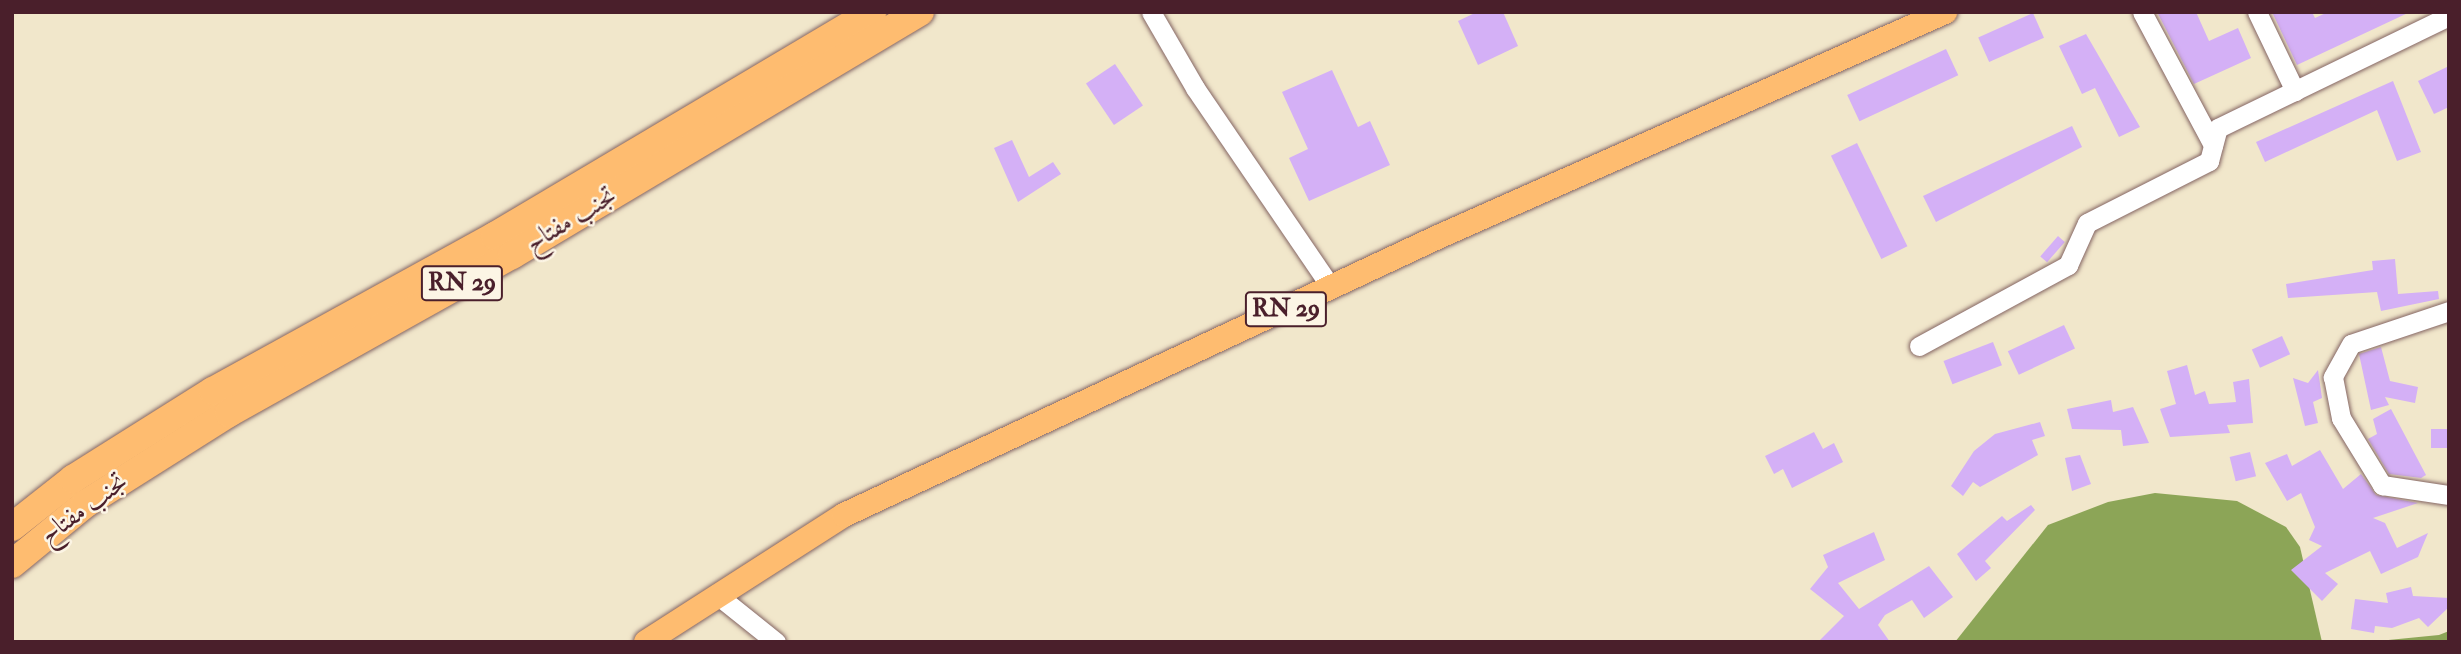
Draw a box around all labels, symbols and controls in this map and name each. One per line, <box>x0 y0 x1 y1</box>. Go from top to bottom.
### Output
street label: تجنب مفتاح <box>520 181 622 259</box>
road number: RN 29 <box>420 262 504 304</box>
road number: RN 29 <box>1244 288 1328 330</box>
street label: تجنب مفتاح <box>34 467 134 551</box>

